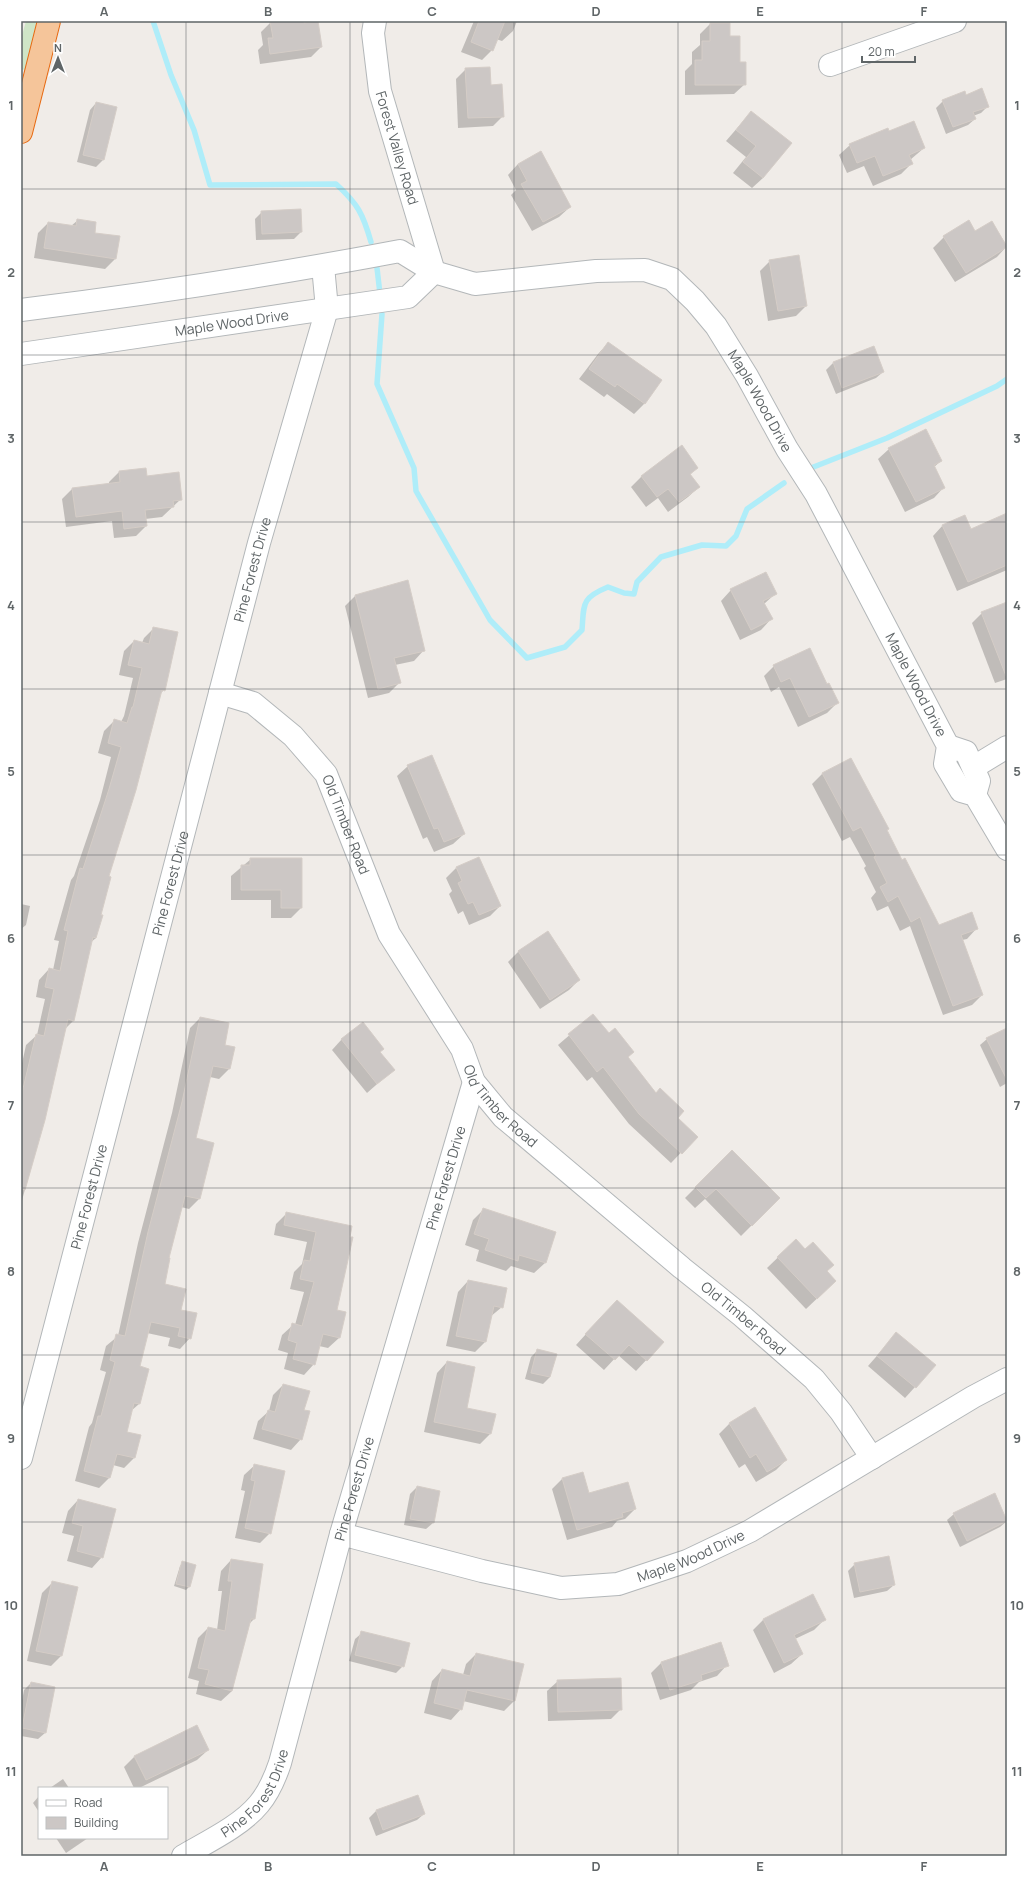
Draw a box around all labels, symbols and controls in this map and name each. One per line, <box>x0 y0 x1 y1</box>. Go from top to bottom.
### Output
text: A <box>100 2 109 20</box>
text: B <box>264 2 272 20</box>
text: C <box>427 2 437 20</box>
text: D <box>591 2 601 20</box>
text: E <box>756 2 764 20</box>
text: F <box>921 2 928 20</box>
north arrow <box>38 38 78 78</box>
scale bar <box>862 38 915 64</box>
text: N <box>54 40 62 55</box>
text: 20 m <box>868 43 895 60</box>
street label: Forest Valley Road <box>372 89 423 207</box>
text: 1 <box>8 96 14 114</box>
text: 1 <box>1014 96 1020 114</box>
text: 2 <box>7 263 15 281</box>
text: 2 <box>1013 263 1021 281</box>
street label: Maple Wood Drive <box>173 305 290 340</box>
street label: Maple Wood Drive <box>724 346 797 455</box>
text: 3 <box>7 429 15 447</box>
text: 3 <box>1013 429 1021 447</box>
street label: Pine Forest Drive <box>229 515 275 624</box>
text: 4 <box>7 596 15 614</box>
text: 4 <box>1013 596 1021 614</box>
street label: Maple Wood Drive <box>881 629 951 740</box>
text: 5 <box>7 762 15 780</box>
text: 5 <box>1013 762 1021 780</box>
street label: Old Timber Road <box>318 772 375 877</box>
street label: Pine Forest Drive <box>147 828 193 938</box>
text: 6 <box>7 929 15 947</box>
text: 6 <box>1013 929 1021 947</box>
street label: Old Timber Road <box>459 1062 542 1151</box>
text: 7 <box>8 1096 15 1114</box>
text: 7 <box>1014 1096 1021 1114</box>
street label: Pine Forest Drive <box>421 1123 470 1232</box>
street label: Pine Forest Drive <box>66 1142 111 1251</box>
text: 8 <box>7 1262 15 1280</box>
text: 8 <box>1013 1262 1021 1280</box>
street label: Old Timber Road <box>697 1277 790 1359</box>
text: 9 <box>7 1429 15 1447</box>
text: 9 <box>1013 1429 1021 1447</box>
street label: Pine Forest Drive <box>330 1434 378 1543</box>
street label: Maple Wood Drive <box>635 1525 748 1586</box>
text: 10 <box>4 1596 18 1614</box>
text: 10 <box>1010 1596 1024 1614</box>
street label: Pine Forest Drive <box>217 1747 292 1841</box>
text: 11 <box>5 1762 17 1780</box>
text: 11 <box>1011 1762 1023 1780</box>
legend <box>38 1787 168 1839</box>
text: Road <box>74 1794 102 1811</box>
text: Building <box>74 1814 118 1831</box>
text: A <box>100 1857 109 1875</box>
text: B <box>264 1857 272 1875</box>
text: C <box>427 1857 437 1875</box>
text: D <box>591 1857 601 1875</box>
text: E <box>756 1857 764 1875</box>
text: F <box>921 1857 928 1875</box>

